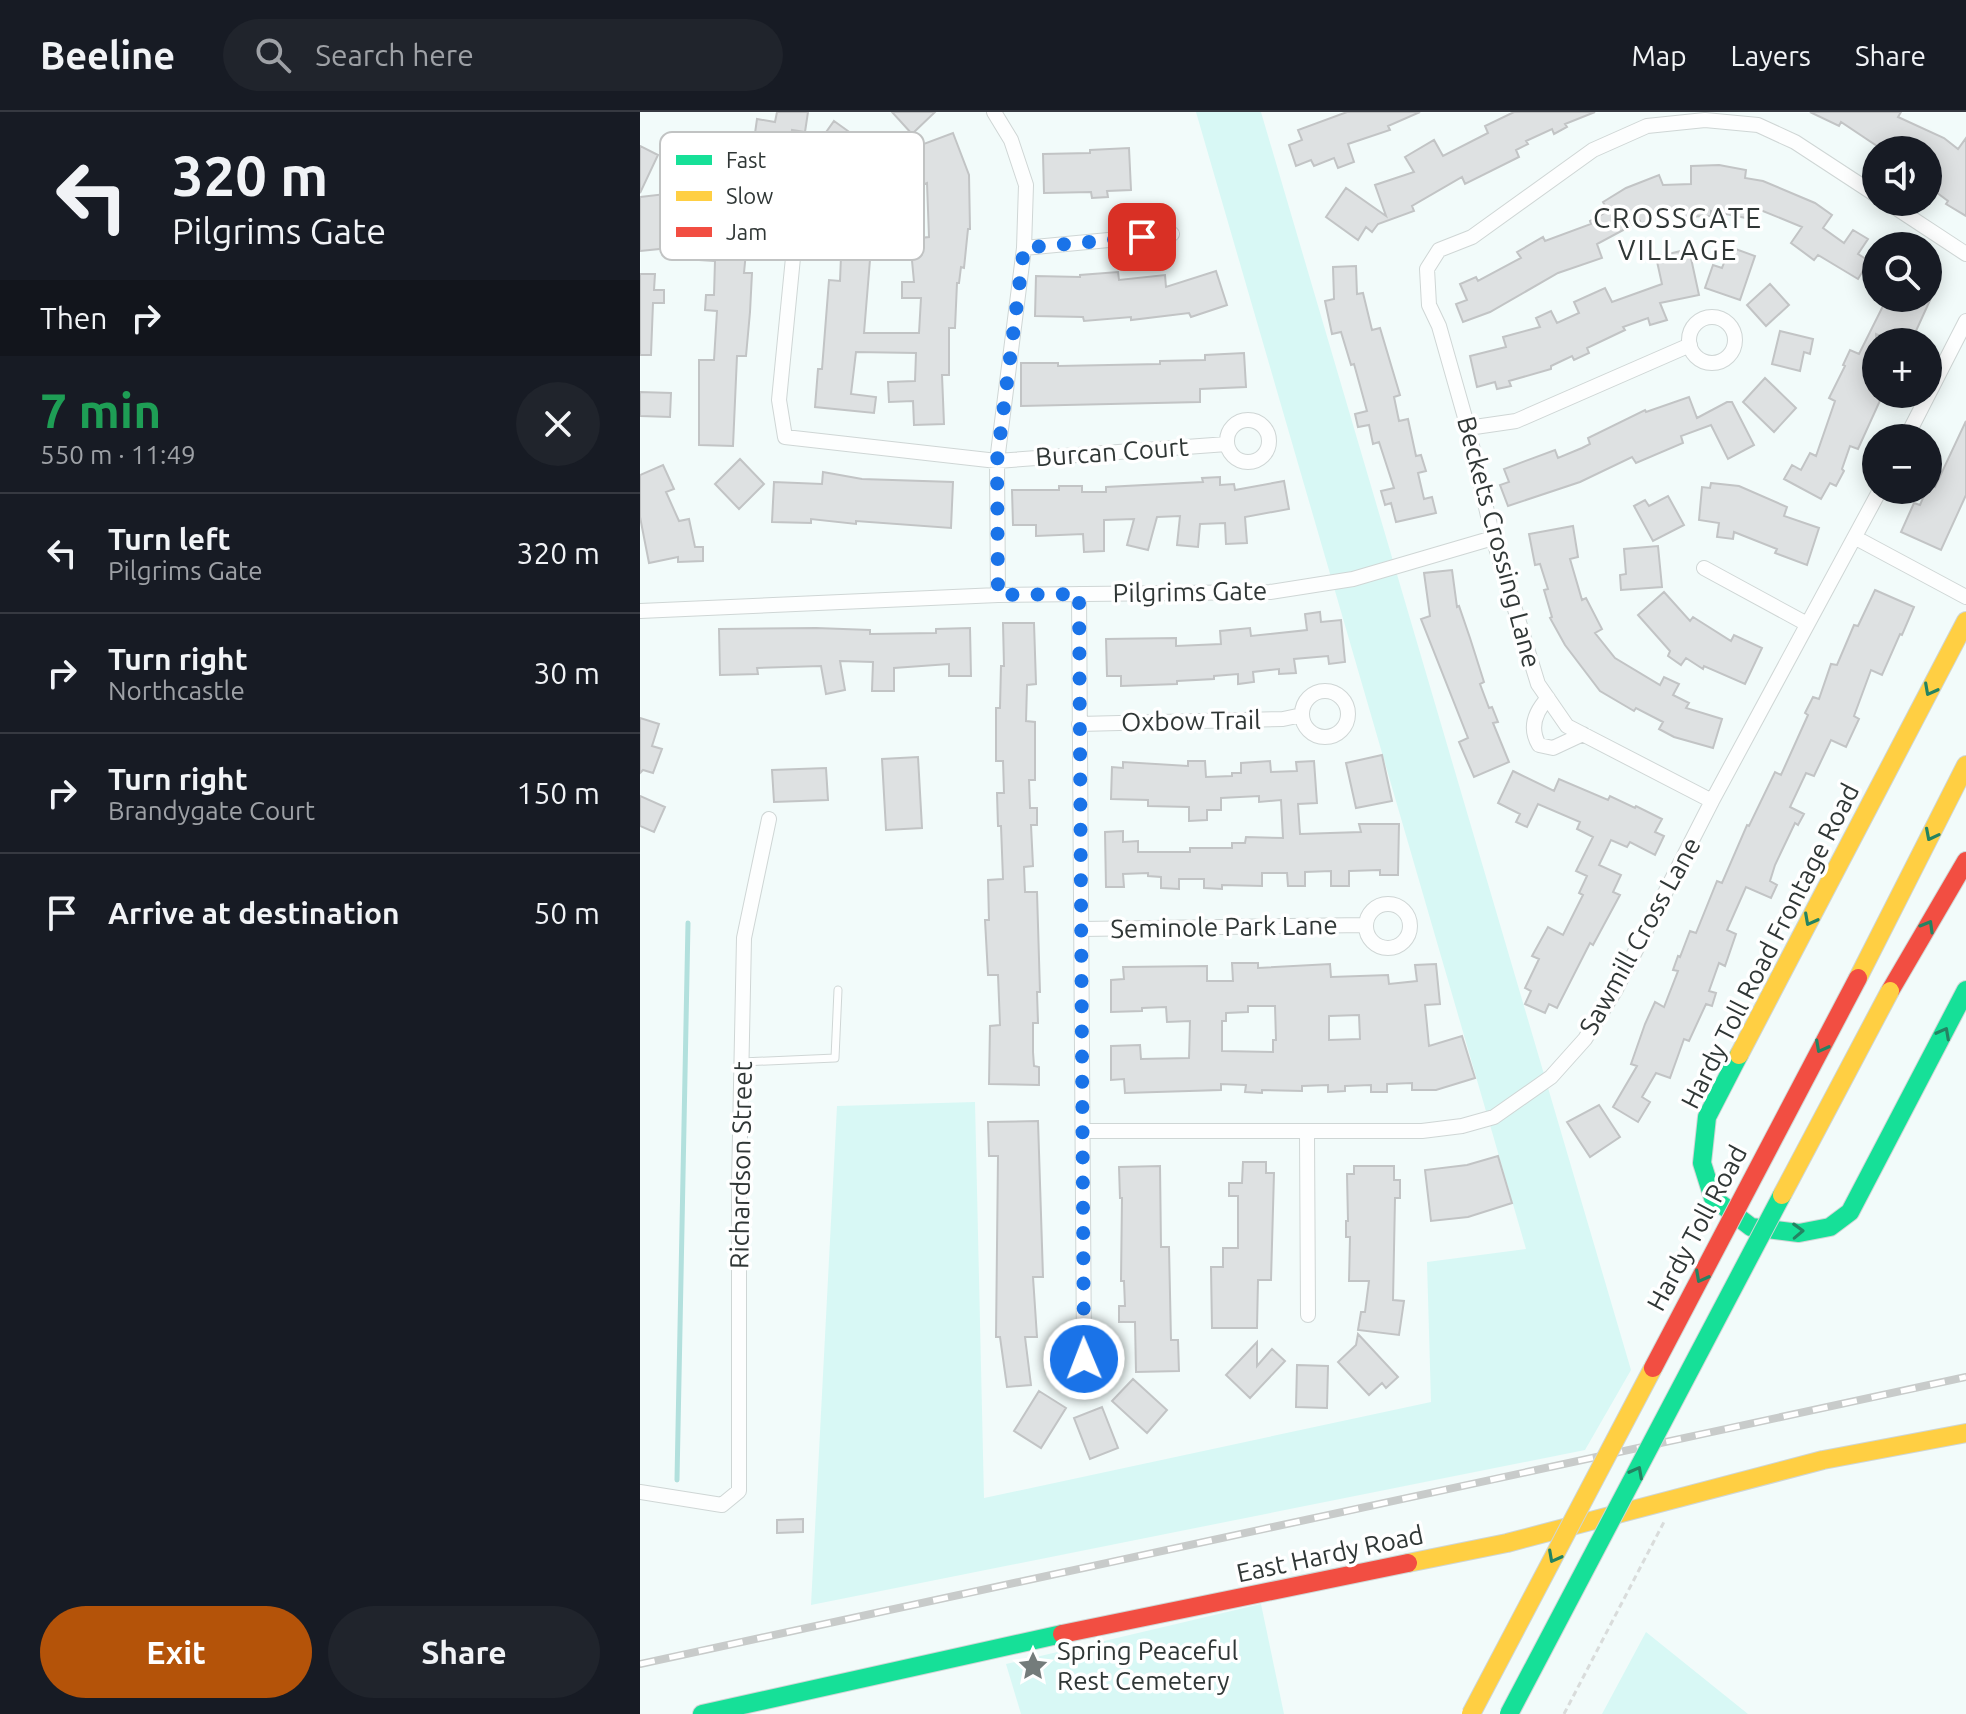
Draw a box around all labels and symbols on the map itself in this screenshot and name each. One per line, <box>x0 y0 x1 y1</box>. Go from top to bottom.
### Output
legend <box>660 132 924 260</box>
text: Fast <box>726 147 767 172</box>
text: Slow <box>726 183 773 208</box>
district label: CROSSGATE VILLAGE <box>1593 202 1763 265</box>
pin <box>1108 203 1176 271</box>
text: Jam <box>726 219 767 244</box>
street label: Beckets Crossing Lane <box>1452 413 1547 671</box>
street label: Burcan Court <box>1034 432 1189 471</box>
street label: Pilgrims Gate <box>1112 576 1268 607</box>
one-way arrow <box>1924 681 1940 696</box>
street label: Oxbow Trail <box>1121 705 1261 736</box>
street label: Hardy Toll Road Frontage Road <box>1675 778 1864 1113</box>
one-way arrow <box>1925 826 1940 841</box>
street label: Sawmill Cross Lane <box>1573 832 1706 1039</box>
street label: Seminole Park Lane <box>1110 910 1338 943</box>
one-way arrow <box>1804 912 1819 927</box>
one-way arrow <box>1918 920 1934 935</box>
one-way arrow <box>1934 1026 1949 1041</box>
one-way arrow <box>1816 1039 1831 1053</box>
street label: Richardson Street <box>724 1061 757 1269</box>
street label: Hardy Toll Road <box>1641 1140 1752 1315</box>
one-way arrow <box>1792 1222 1805 1239</box>
one-way arrow <box>1695 1269 1710 1284</box>
position arrow <box>1042 1317 1126 1401</box>
one-way arrow <box>1627 1465 1642 1480</box>
street label: East Hardy Road <box>1234 1520 1426 1587</box>
one-way arrow <box>1548 1549 1563 1564</box>
place label: Spring Peaceful Rest Cemetery <box>1057 1636 1239 1695</box>
place icon: Spring Peaceful Rest Cemetery <box>1016 1649 1050 1683</box>

